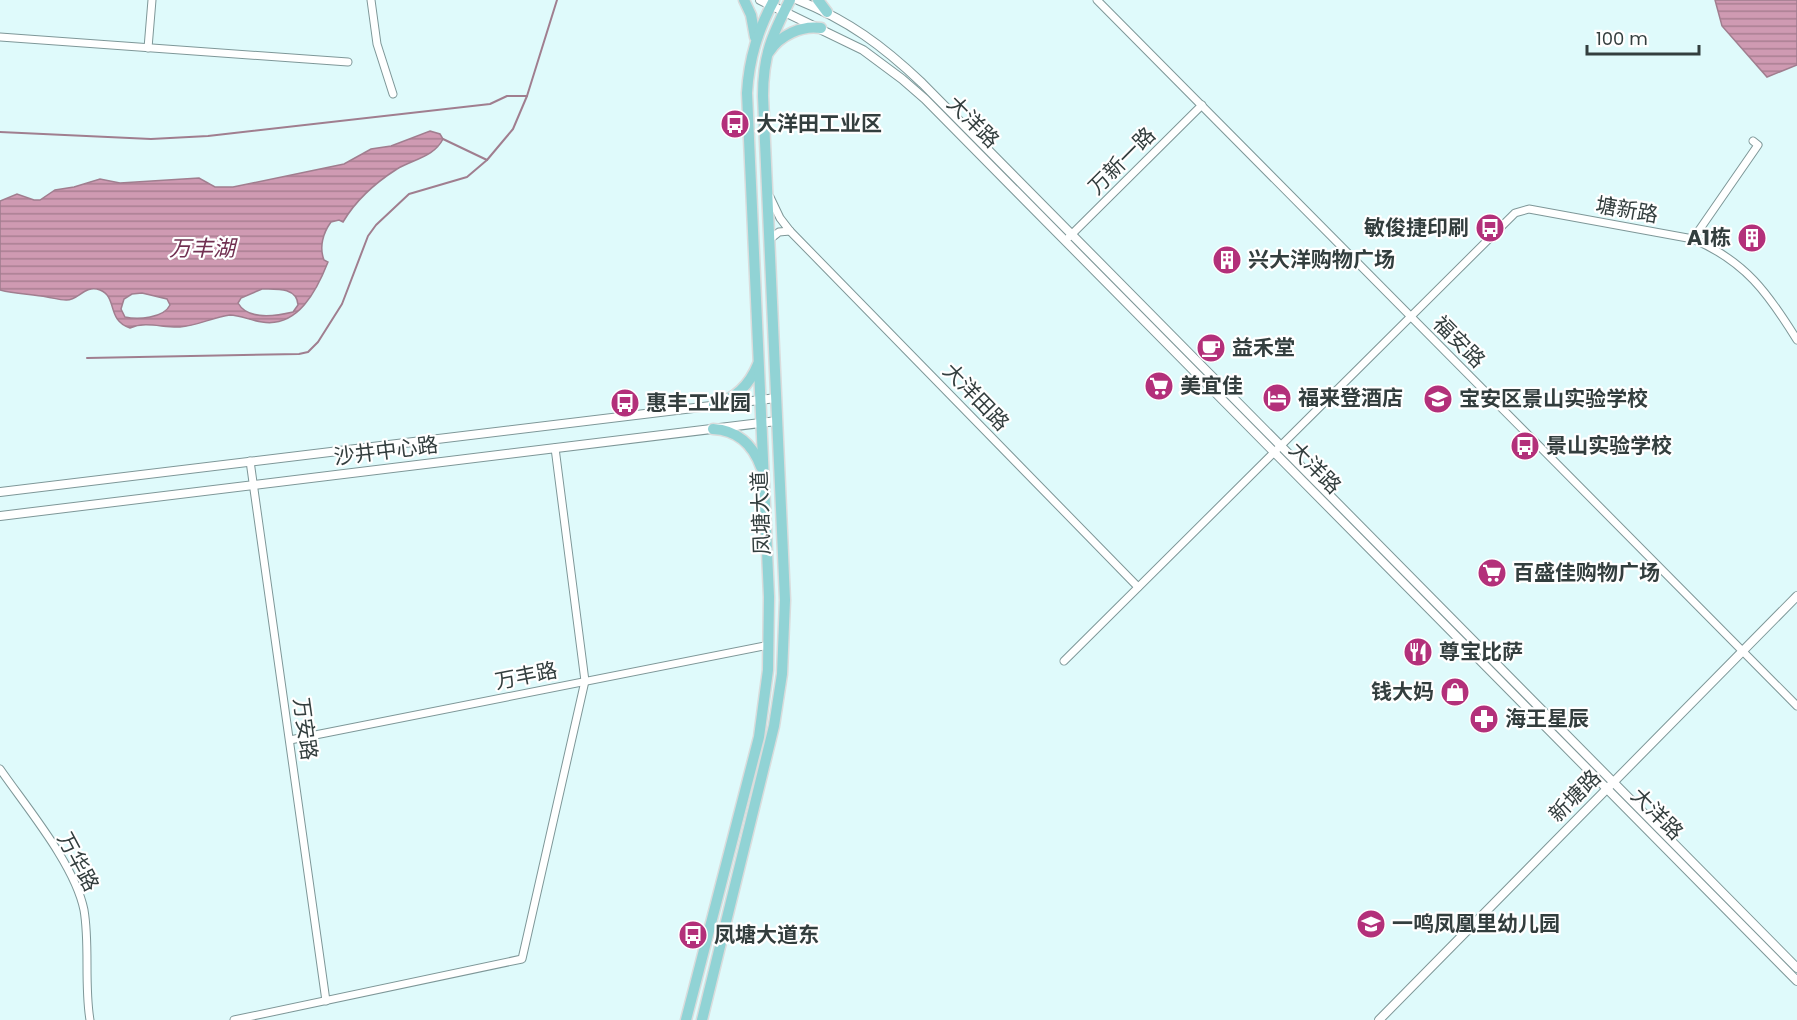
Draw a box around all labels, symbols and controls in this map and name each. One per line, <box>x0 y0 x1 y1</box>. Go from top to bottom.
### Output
scale bar <box>1587 18 1700 56</box>
text: 100 m <box>1596 26 1648 51</box>
street label: 大洋路 <box>941 89 1006 154</box>
bus stop icon: 大洋田工业区 <box>719 108 751 140</box>
place label: 大洋田工业区 <box>756 109 882 138</box>
street label: 万新一路 <box>1082 121 1162 201</box>
street label: 塘新路 <box>1594 190 1661 229</box>
bus stop icon: 敏俊捷印刷 <box>1474 212 1506 244</box>
place label: 敏俊捷印刷 <box>1364 213 1469 242</box>
building icon: A1栋 <box>1736 222 1768 254</box>
place label: A1栋 <box>1687 223 1731 252</box>
water label: 万丰湖 <box>169 233 238 264</box>
building icon: 兴大洋购物广场 <box>1211 244 1243 276</box>
place label: 兴大洋购物广场 <box>1248 245 1395 274</box>
street label: 福安路 <box>1427 309 1492 374</box>
cafe icon: 益禾堂 <box>1195 332 1227 364</box>
place label: 益禾堂 <box>1232 333 1295 362</box>
street label: 大洋田路 <box>937 356 1016 437</box>
supermarket icon: 美宜佳 <box>1143 370 1175 402</box>
place label: 美宜佳 <box>1180 371 1243 400</box>
hotel icon: 福来登酒店 <box>1261 382 1293 414</box>
place label: 福来登酒店 <box>1298 383 1403 412</box>
school or university icon: 宝安区景山实验学校 <box>1422 383 1454 415</box>
place label: 宝安区景山实验学校 <box>1459 384 1648 413</box>
bus stop icon: 惠丰工业园 <box>609 387 641 419</box>
place label: 惠丰工业园 <box>646 388 751 417</box>
street label: 沙井中心路 <box>332 430 440 471</box>
bus stop icon: 景山实验学校 <box>1509 430 1541 462</box>
place label: 景山实验学校 <box>1546 431 1672 460</box>
street label: 大洋路 <box>1283 435 1348 500</box>
street label: 凤塘大道 <box>745 471 776 555</box>
supermarket icon: 百盛佳购物广场 <box>1476 557 1508 589</box>
place label: 百盛佳购物广场 <box>1513 558 1660 587</box>
restaurant icon: 尊宝比萨 <box>1402 636 1434 668</box>
place label: 尊宝比萨 <box>1439 637 1523 666</box>
street label: 万丰路 <box>492 655 560 696</box>
shop icon: 钱大妈 <box>1439 676 1471 708</box>
place label: 钱大妈 <box>1371 677 1434 706</box>
street label: 万安路 <box>287 696 324 762</box>
pharmacy icon: 海王星辰 <box>1468 703 1500 735</box>
place label: 海王星辰 <box>1505 704 1589 733</box>
street label: 新塘路 <box>1542 763 1607 828</box>
street label: 大洋路 <box>1625 781 1690 846</box>
street label: 万华路 <box>51 827 106 896</box>
school or university icon: 一鸣凤凰里幼儿园 <box>1355 908 1387 940</box>
place label: 一鸣凤凰里幼儿园 <box>1392 909 1560 938</box>
bus stop icon: 凤塘大道东 <box>677 919 709 951</box>
place label: 凤塘大道东 <box>714 920 819 949</box>

